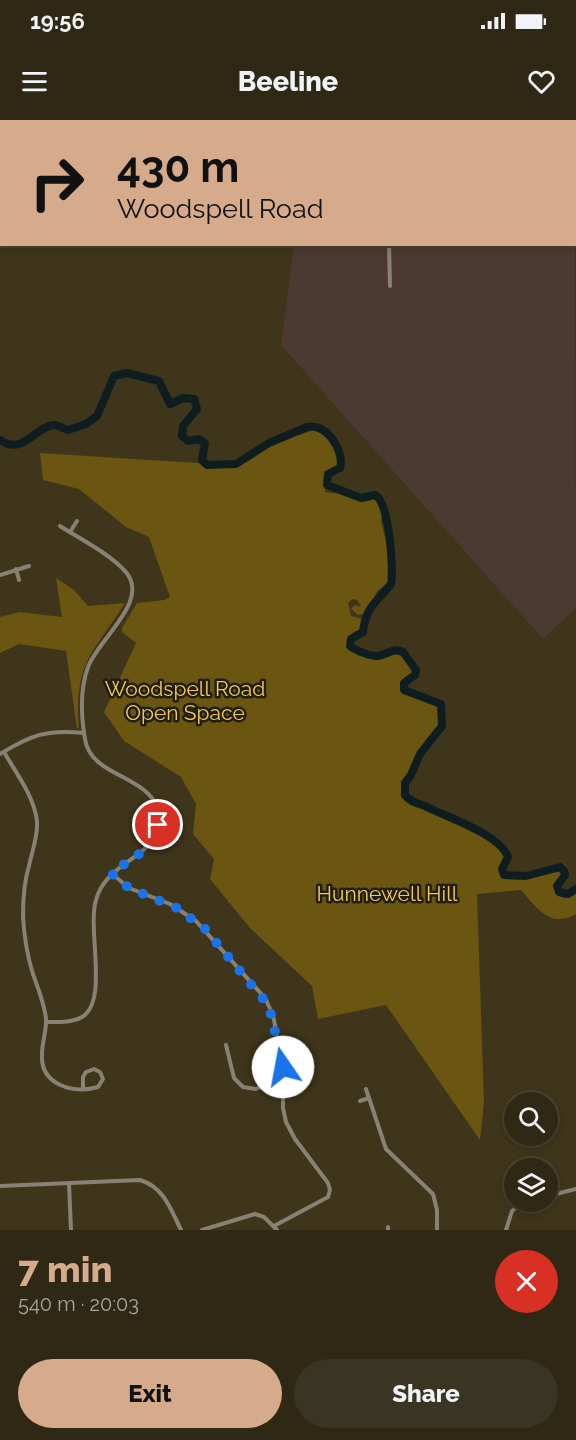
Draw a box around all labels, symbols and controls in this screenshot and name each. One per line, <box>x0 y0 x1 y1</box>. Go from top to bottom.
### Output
text: 19:56 <box>30 8 85 34</box>
icon: menu <box>18 65 51 98</box>
icon: heart <box>525 65 558 98</box>
text: Beeline <box>238 66 338 97</box>
text: 430 m <box>117 143 239 192</box>
icon: right <box>18 144 96 222</box>
text: Woodspell Road <box>117 193 323 224</box>
park label: Woodspell Road Open Space <box>105 676 265 725</box>
pin <box>132 799 183 850</box>
icon: arrive <box>141 808 174 841</box>
park label: Hunnewell Hill <box>316 881 458 906</box>
position arrow <box>251 1035 315 1099</box>
map controls <box>504 1092 558 1212</box>
button: search <box>504 1092 558 1146</box>
button: layers <box>504 1158 558 1212</box>
text: 7 min <box>18 1248 113 1290</box>
button: close <box>495 1250 558 1313</box>
text: 540 m · 20:03 <box>18 1292 139 1316</box>
button: Exit <box>18 1359 282 1428</box>
button: Share <box>294 1359 558 1428</box>

